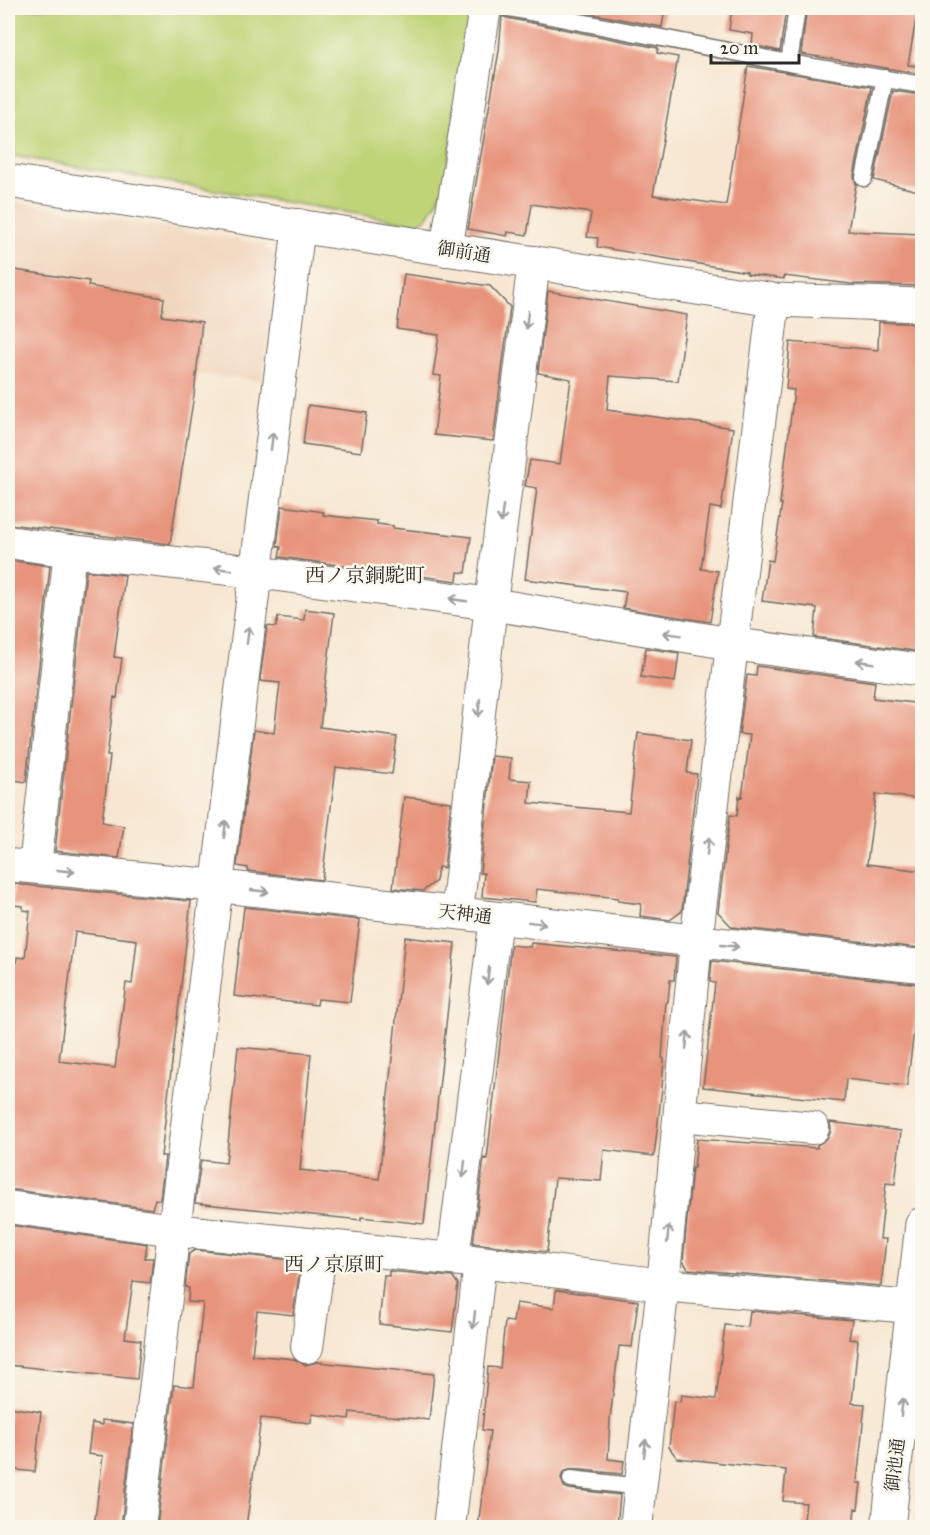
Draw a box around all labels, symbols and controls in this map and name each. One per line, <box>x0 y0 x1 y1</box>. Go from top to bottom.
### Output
scale bar <box>711 27 800 65</box>
text: 20 m <box>720 37 758 59</box>
street label: 御前通 <box>436 237 492 267</box>
one-way arrow <box>521 310 532 330</box>
one-way arrow <box>267 432 278 452</box>
one-way arrow <box>496 504 507 523</box>
one-way arrow <box>214 563 234 574</box>
district label: 西ノ京銅駝町 <box>305 563 425 587</box>
one-way arrow <box>449 594 469 605</box>
one-way arrow <box>243 626 254 645</box>
one-way arrow <box>662 628 682 639</box>
one-way arrow <box>855 656 875 667</box>
one-way arrow <box>473 697 484 717</box>
one-way arrow <box>219 819 230 839</box>
one-way arrow <box>703 836 714 856</box>
one-way arrow <box>55 866 75 877</box>
one-way arrow <box>249 886 269 897</box>
street label: 天神通 <box>437 900 493 928</box>
one-way arrow <box>526 918 546 929</box>
one-way arrow <box>720 941 740 952</box>
one-way arrow <box>482 965 493 985</box>
one-way arrow <box>682 1030 693 1050</box>
one-way arrow <box>458 1159 469 1179</box>
one-way arrow <box>663 1224 674 1244</box>
district label: 西ノ京原町 <box>284 1252 384 1276</box>
one-way arrow <box>468 1310 479 1330</box>
one-way arrow <box>897 1397 908 1417</box>
street label: 御池通 <box>881 1437 909 1493</box>
one-way arrow <box>640 1439 651 1459</box>

